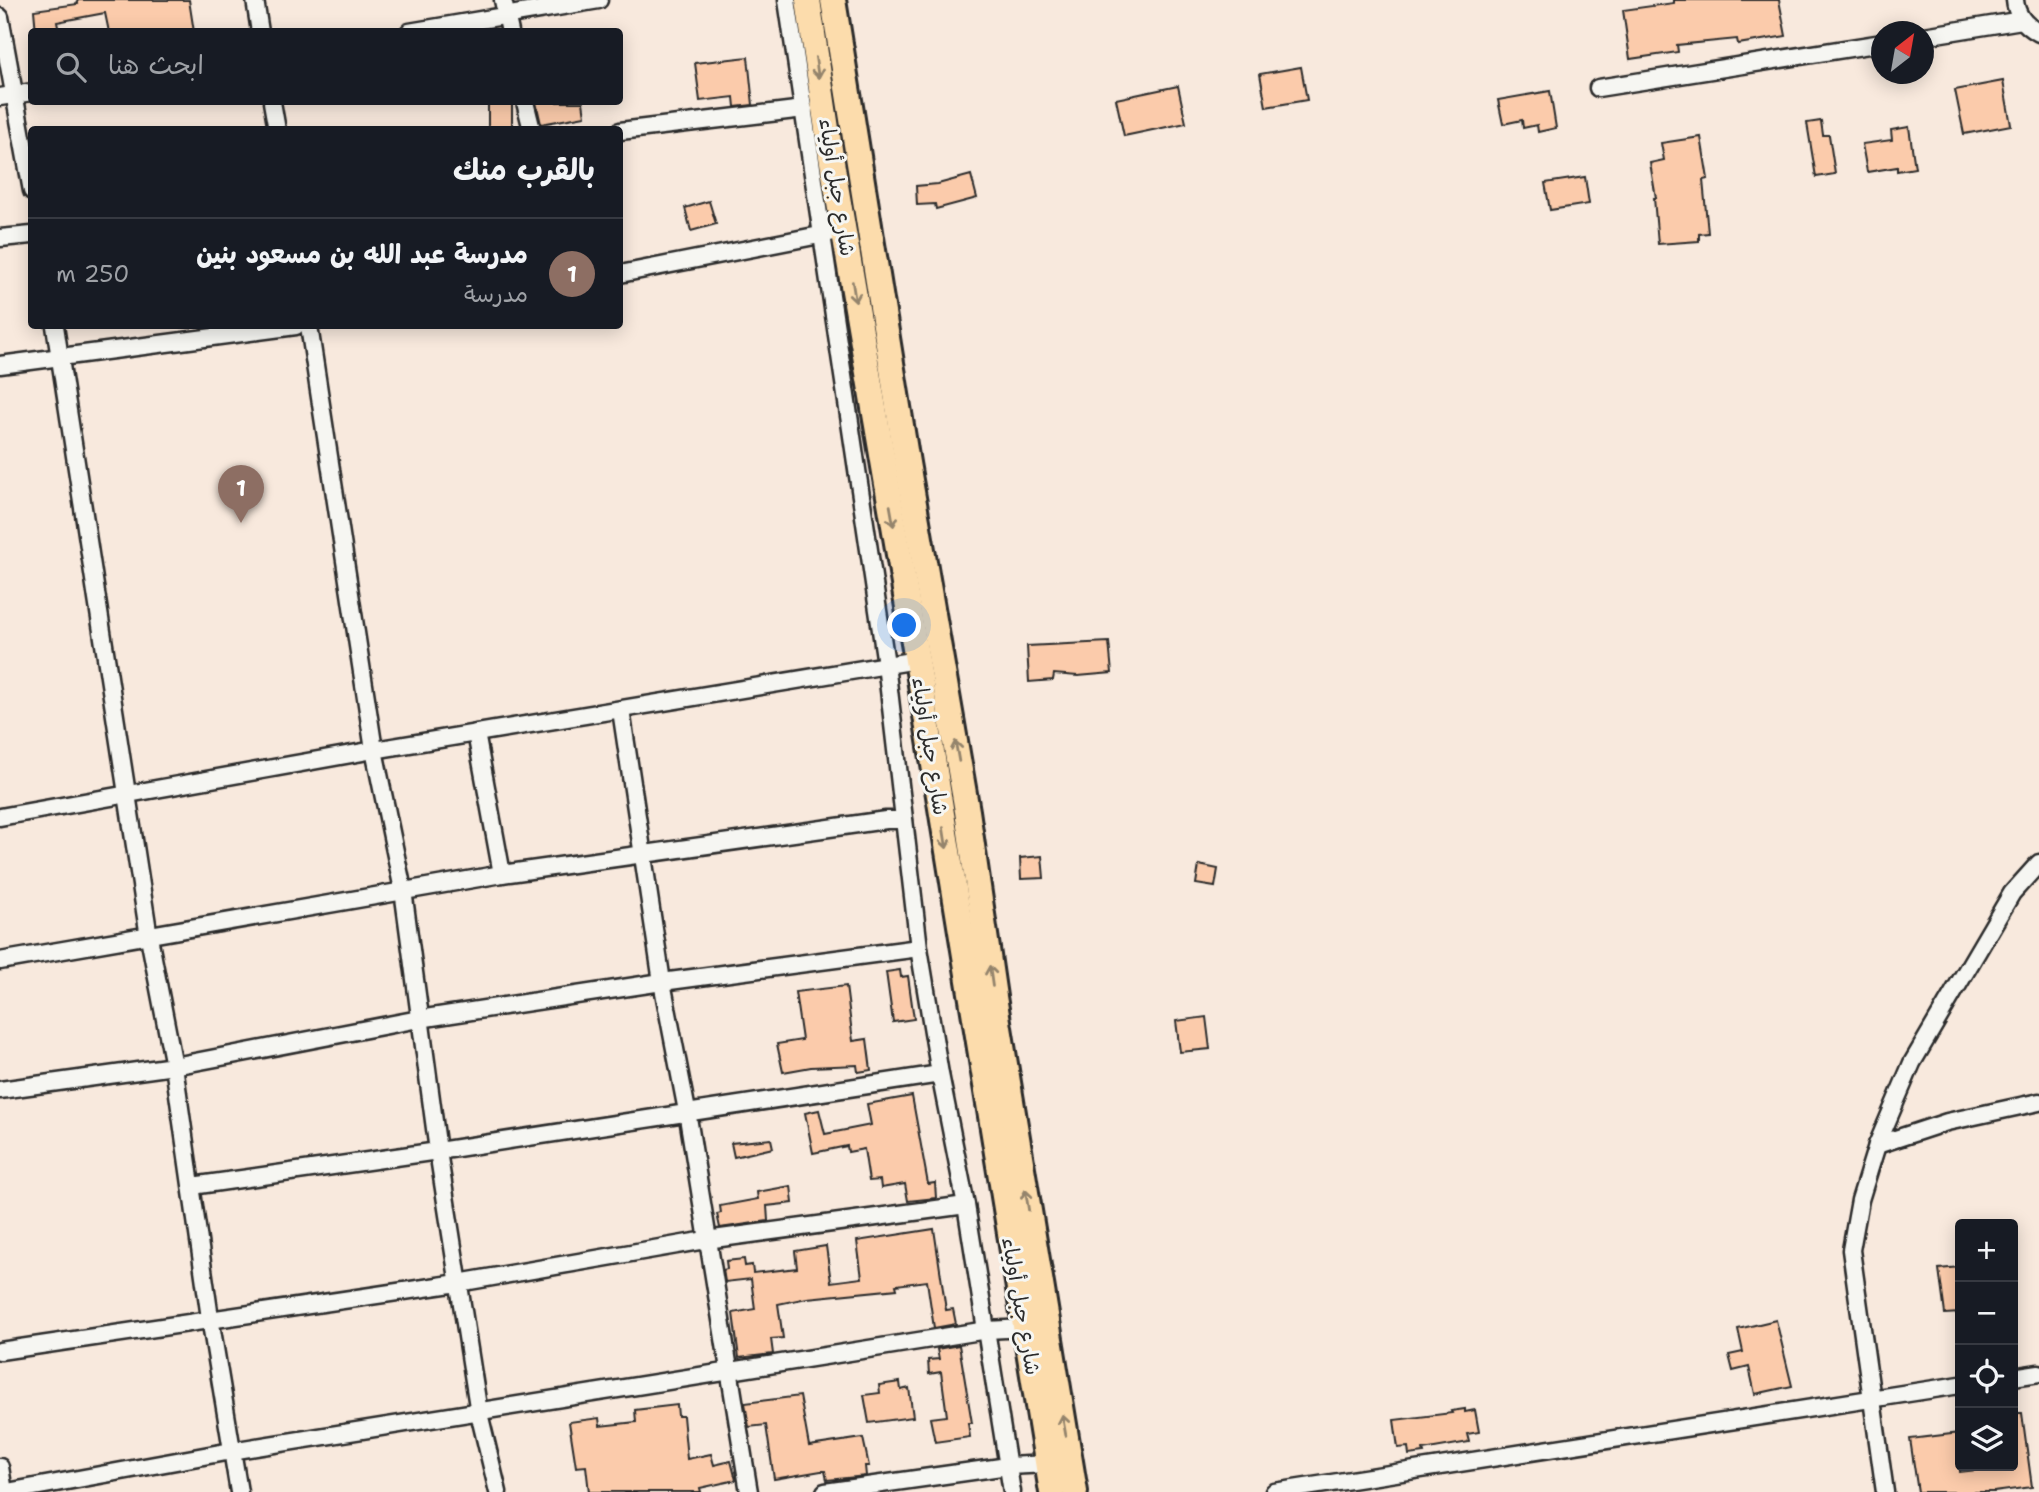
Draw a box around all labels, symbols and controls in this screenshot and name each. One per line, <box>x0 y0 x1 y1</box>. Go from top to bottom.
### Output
north arrow <box>1871 21 1934 84</box>
search box <box>28 28 623 105</box>
text: ابحث هنا <box>108 47 204 82</box>
icon: search <box>52 48 90 86</box>
one-way arrow <box>811 56 824 78</box>
street label: شارع جبل أولياء <box>811 116 862 258</box>
text: بالقرب منك <box>453 149 595 190</box>
text: مدرسة عبد الله بن مسعود بنين <box>196 236 528 271</box>
text: 250 m <box>56 259 129 289</box>
text: 1 <box>567 259 577 289</box>
text: مدرسة <box>464 279 528 309</box>
one-way arrow <box>848 280 861 303</box>
pin: 1 <box>218 465 264 523</box>
one-way arrow <box>886 504 899 527</box>
your location <box>887 608 921 642</box>
street label: شارع جبل أولياء <box>904 675 955 817</box>
one-way arrow <box>950 740 963 763</box>
one-way arrow <box>939 826 952 848</box>
one-way arrow <box>984 965 997 987</box>
one-way arrow <box>1020 1189 1033 1212</box>
map controls <box>1955 1219 2018 1471</box>
button: + <box>1955 1219 2018 1282</box>
street label: شارع جبل أولياء <box>994 1235 1047 1377</box>
button: − <box>1955 1282 2018 1345</box>
button: locate <box>1955 1345 2018 1408</box>
button: layers <box>1955 1408 2018 1471</box>
one-way arrow <box>1057 1414 1070 1437</box>

